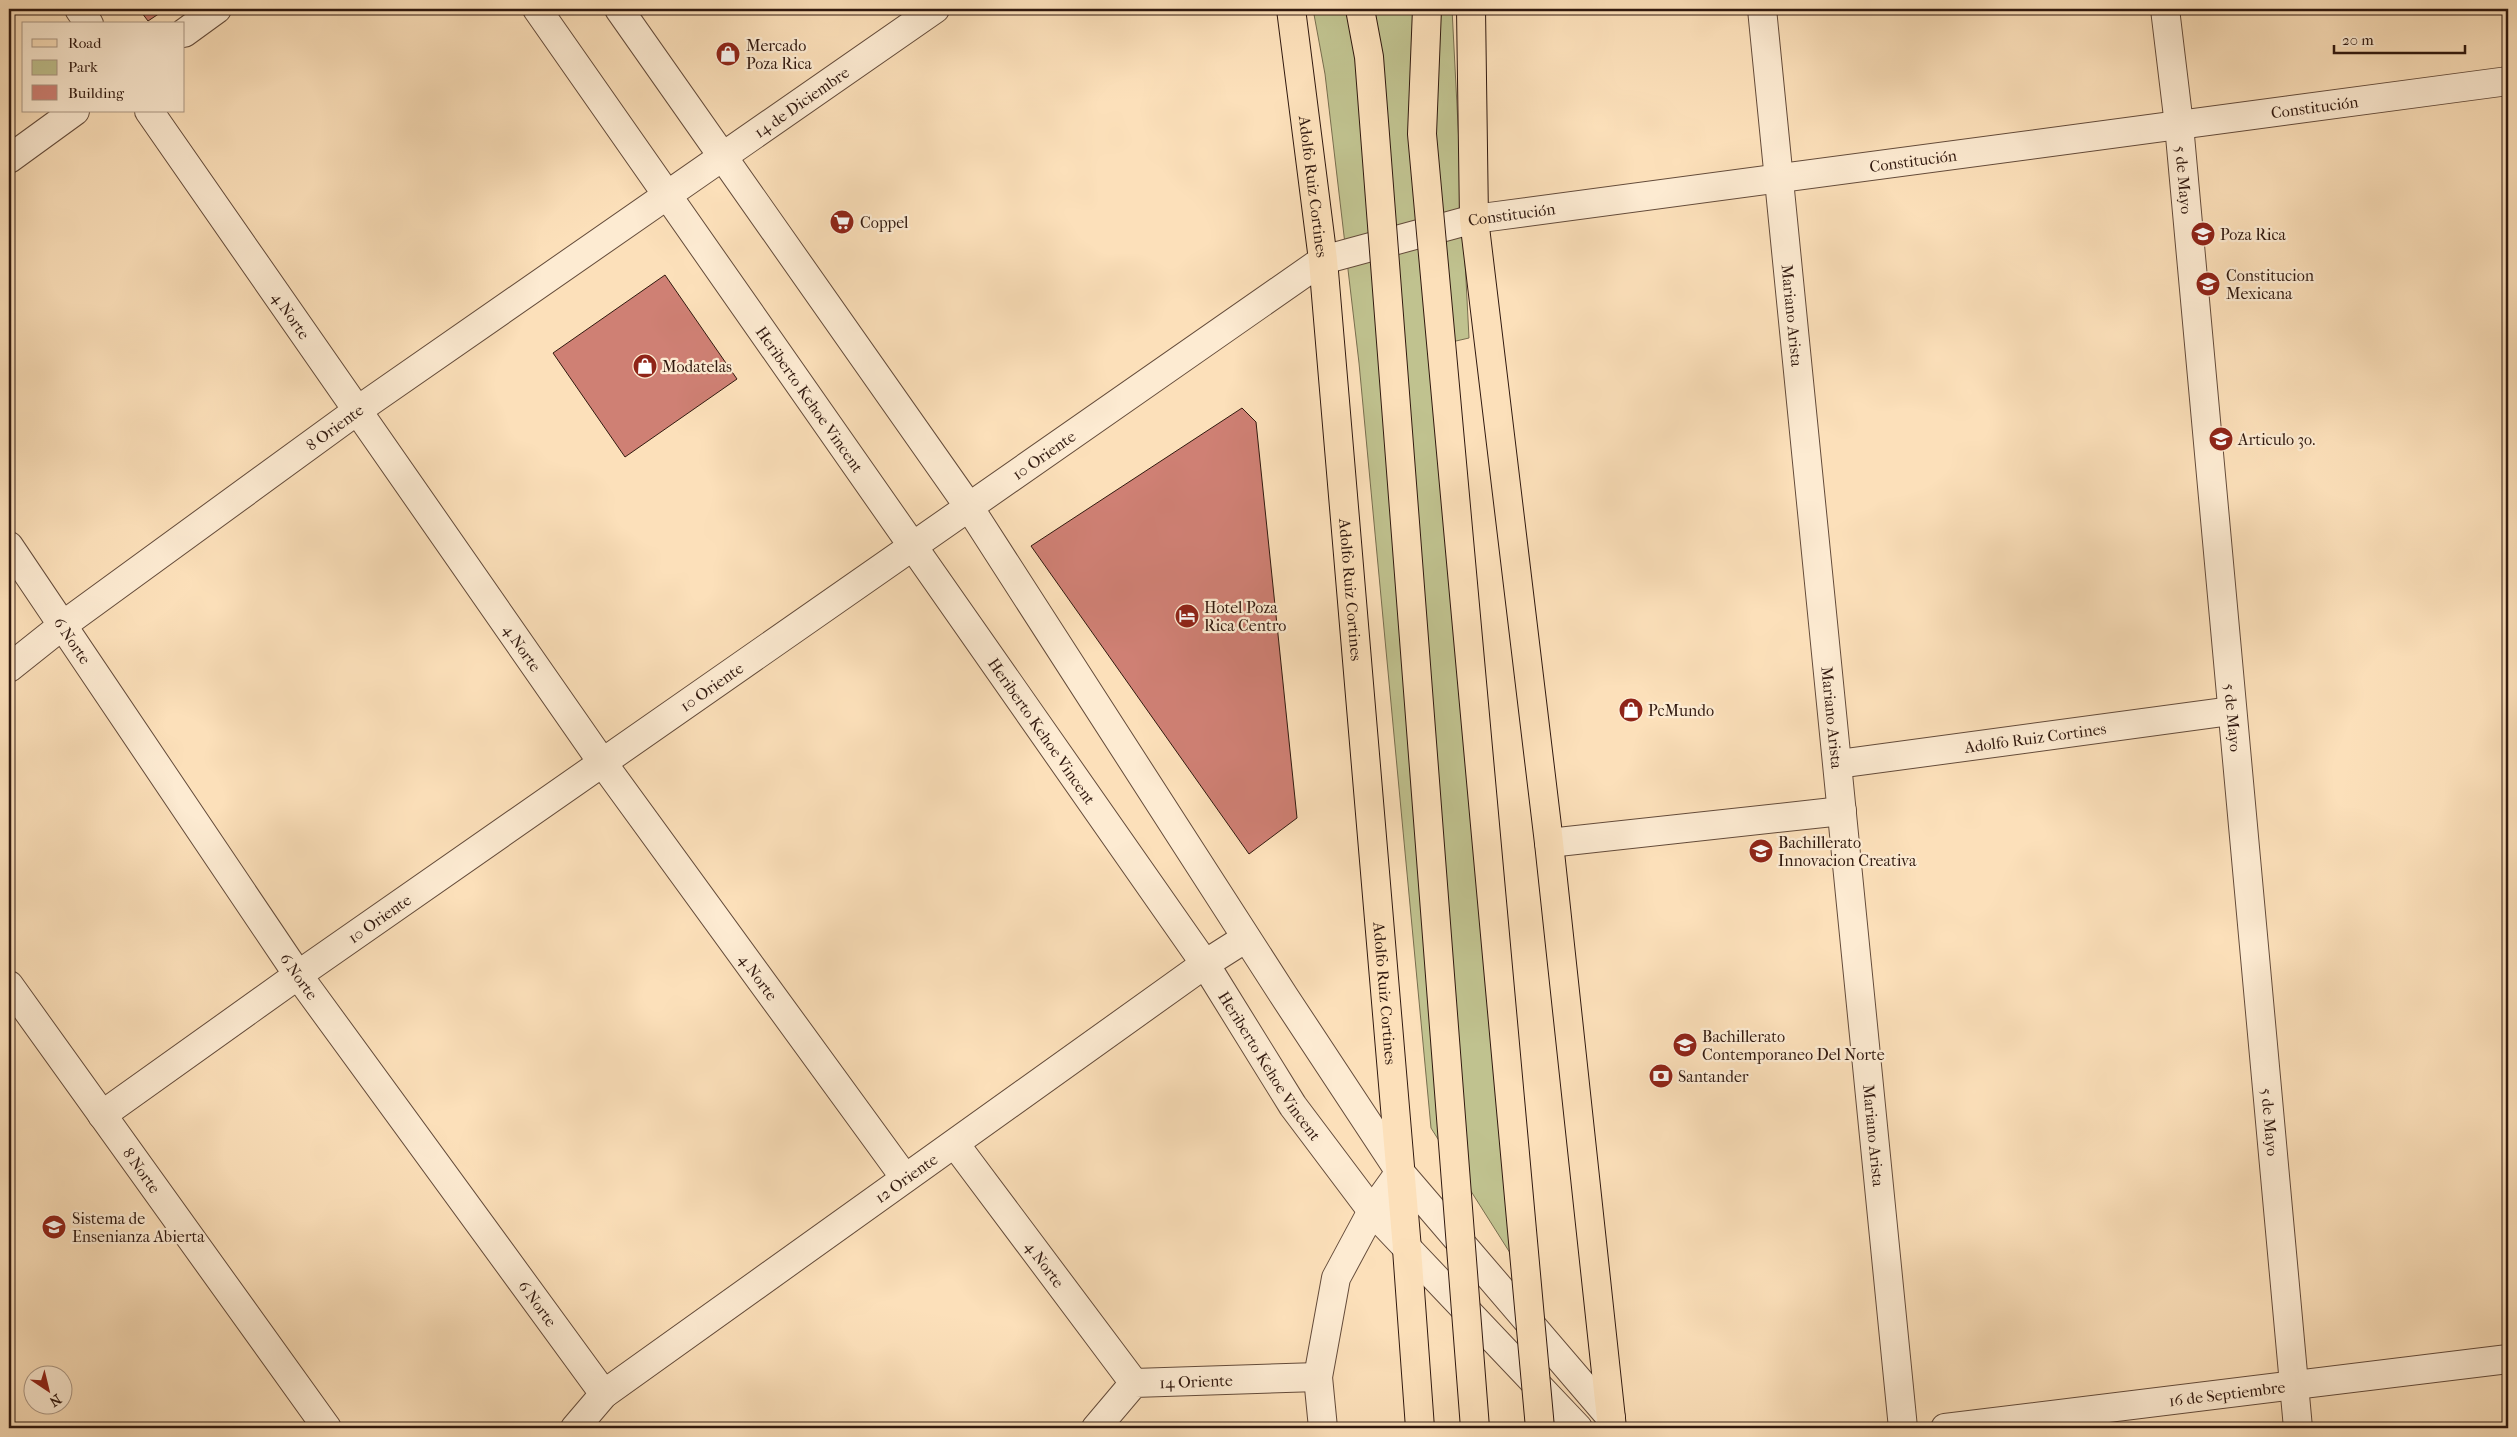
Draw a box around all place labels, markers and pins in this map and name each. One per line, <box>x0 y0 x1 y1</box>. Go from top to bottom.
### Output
place label: Mercado Poza Rica <box>746 36 813 73</box>
shop icon: Mercado Poza Rica <box>715 41 741 67</box>
supermarket icon: Coppel <box>829 209 855 235</box>
place label: Coppel <box>860 213 909 232</box>
school or university icon: Poza Rica <box>2190 221 2216 247</box>
place label: Poza Rica <box>2220 225 2287 244</box>
place label: Constitucion Mexicana <box>2226 266 2315 303</box>
school or university icon: Constitucion Mexicana <box>2195 271 2221 297</box>
shop icon: Modatelas <box>632 353 658 379</box>
place label: Modatelas <box>662 357 732 376</box>
school or university icon: Articulo 3o. <box>2208 426 2234 452</box>
place label: Articulo 3o. <box>2237 430 2315 449</box>
place label: Hotel Poza Rica Centro <box>1204 598 1286 635</box>
hotel icon: Hotel Poza Rica Centro <box>1174 603 1200 629</box>
shop icon: PcMundo <box>1618 697 1644 723</box>
place label: PcMundo <box>1648 701 1714 720</box>
place label: Bachillerato Innovacion Creativa <box>1778 833 1917 870</box>
school or university icon: Bachillerato Innovacion Creativa <box>1748 838 1774 864</box>
place label: Bachillerato Contemporaneo Del Norte <box>1702 1027 1885 1064</box>
school or university icon: Bachillerato Contemporaneo Del Norte <box>1672 1032 1698 1058</box>
bank icon: Santander <box>1648 1063 1674 1089</box>
place label: Santander <box>1678 1067 1749 1086</box>
place label: Sistema de Ensenianza Abierta <box>72 1209 205 1246</box>
school or university icon: Sistema de Ensenianza Abierta <box>41 1214 67 1240</box>

